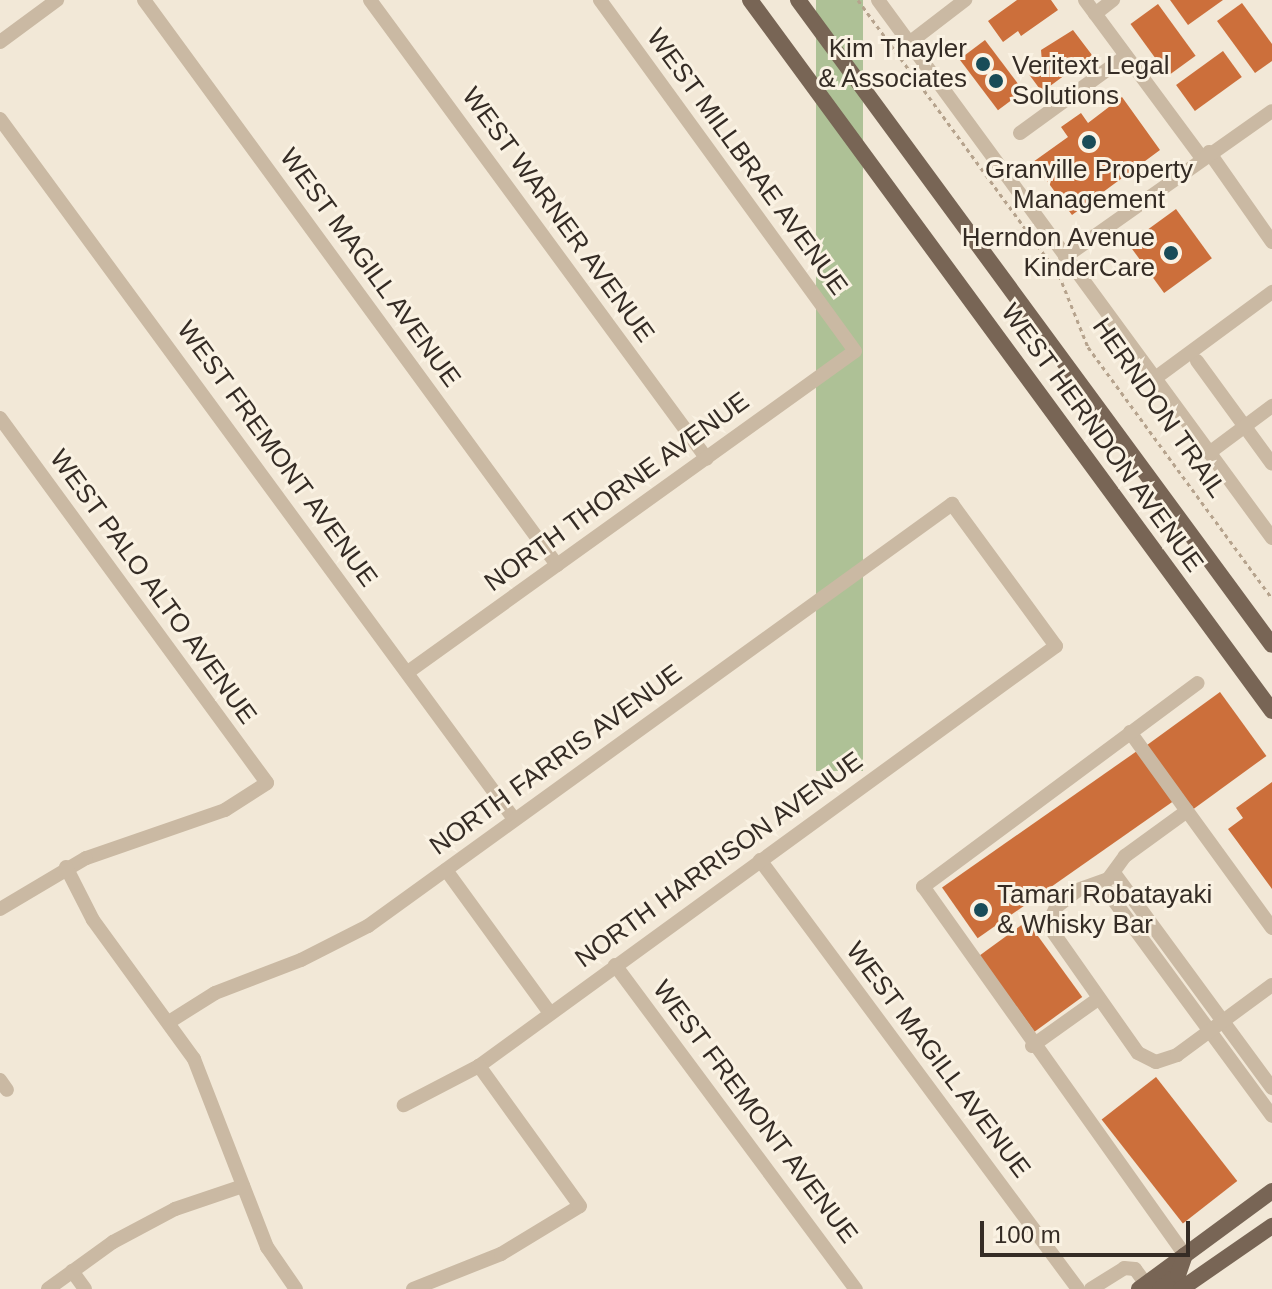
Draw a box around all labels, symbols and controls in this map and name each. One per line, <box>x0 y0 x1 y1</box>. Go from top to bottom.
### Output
street label: WEST MILLBRAE AVENUE <box>639 22 855 302</box>
place label: Kim Thayler & Associates <box>817 33 967 94</box>
place label: Veritext Legal Solutions <box>1012 50 1170 112</box>
marker: Kim Thayler & Associates <box>974 55 992 73</box>
marker: Veritext Legal Solutions <box>987 72 1005 90</box>
street label: WEST WARNER AVENUE <box>455 81 661 349</box>
marker: Granville Property Management <box>1080 133 1098 151</box>
street label: WEST MAGILL AVENUE <box>272 142 468 394</box>
place label: Granville Property Management <box>985 154 1193 216</box>
place label: Herndon Avenue KinderCare <box>960 222 1155 284</box>
marker: Herndon Avenue KinderCare <box>1162 244 1180 262</box>
street label: WEST HERNDON AVENUE <box>994 297 1210 579</box>
street label: HERNDON TRAIL <box>1085 312 1233 504</box>
street label: WEST FREMONT AVENUE <box>169 314 385 594</box>
street label: NORTH THORNE AVENUE <box>478 385 756 599</box>
street label: WEST PALO ALTO AVENUE <box>42 442 264 732</box>
street label: NORTH FARRIS AVENUE <box>423 658 689 862</box>
street label: NORTH HARRISON AVENUE <box>569 745 869 975</box>
place label: Tamari Robatayaki & Whisky Bar <box>997 879 1212 940</box>
marker: Tamari Robatayaki & Whisky Bar <box>972 901 990 919</box>
street label: WEST MAGILL AVENUE <box>838 935 1038 1185</box>
street label: WEST FREMONT AVENUE <box>645 974 865 1250</box>
scale bar <box>984 1205 1194 1255</box>
text: 100 m <box>994 1221 1061 1248</box>

